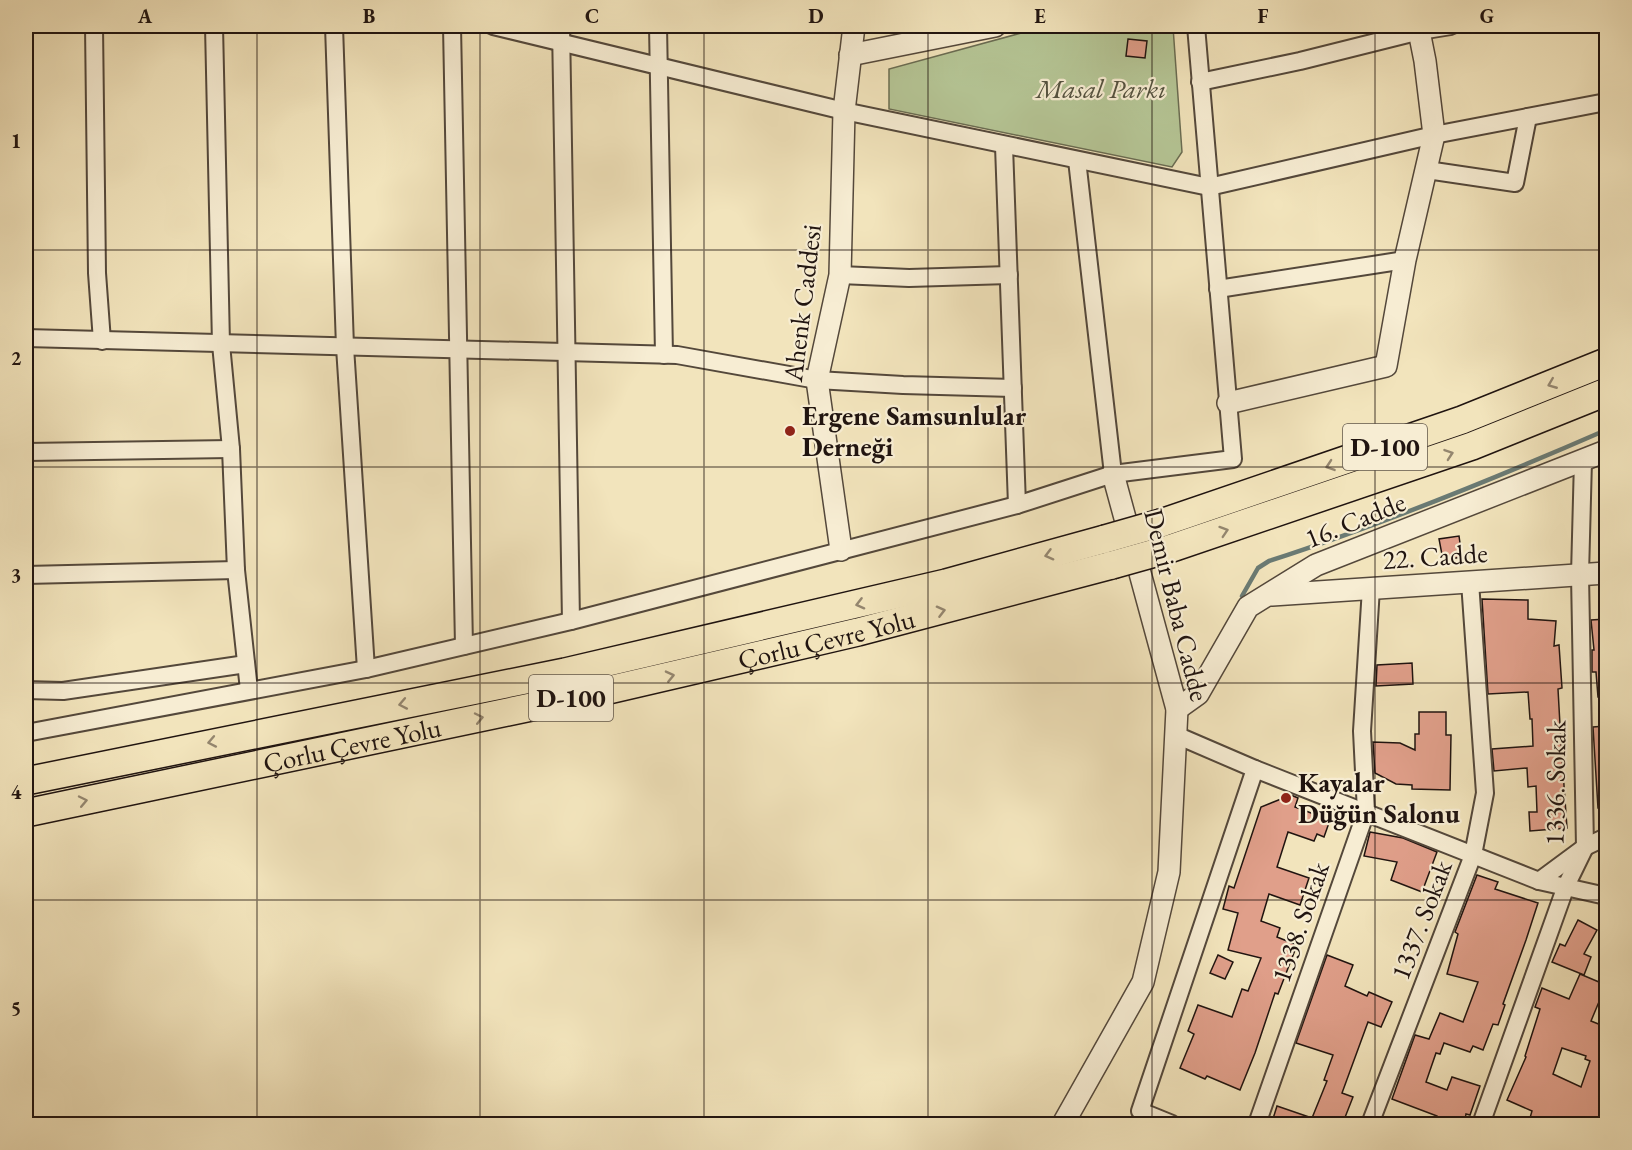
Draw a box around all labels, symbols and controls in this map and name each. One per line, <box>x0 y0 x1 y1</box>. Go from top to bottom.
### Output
text: A <box>137 3 153 29</box>
text: B <box>363 3 375 29</box>
text: C <box>585 3 599 29</box>
text: D <box>808 3 824 29</box>
text: E <box>1034 3 1046 29</box>
text: F <box>1258 3 1269 29</box>
text: G <box>1480 3 1494 29</box>
park label: Masal Parkı <box>1034 71 1166 106</box>
text: 1 <box>11 128 21 154</box>
street label: Ahenk Caddesi <box>775 222 829 385</box>
text: 2 <box>11 345 22 371</box>
one-way arrow <box>1547 377 1558 389</box>
place label: Ergene Samsunlular Derneği <box>802 398 1027 464</box>
marker: Ergene Samsunlular Derneği <box>783 424 797 438</box>
road number: D-100 <box>1343 424 1427 470</box>
one-way arrow <box>1443 448 1454 461</box>
one-way arrow <box>1325 459 1336 471</box>
street label: 16. Cadde <box>1300 484 1410 556</box>
street label: Demir Baba Cadde <box>1136 505 1218 705</box>
one-way arrow <box>1218 525 1229 538</box>
street label: 22. Cadde <box>1381 535 1489 577</box>
one-way arrow <box>1044 547 1054 560</box>
text: 3 <box>11 562 21 588</box>
one-way arrow <box>855 596 865 609</box>
street label: Çorlu Çevre Yolu <box>734 600 918 677</box>
one-way arrow <box>935 606 946 618</box>
one-way arrow <box>664 670 674 683</box>
road number: D-100 <box>529 675 613 721</box>
one-way arrow <box>398 697 408 710</box>
street label: Çorlu Çevre Yolu <box>260 709 444 780</box>
one-way arrow <box>474 712 484 725</box>
street label: 1336. Sokak <box>1536 720 1574 846</box>
one-way arrow <box>207 735 217 748</box>
place label: Kayalar Düğün Salonu <box>1298 765 1460 831</box>
text: 4 <box>11 779 22 805</box>
marker: Kayalar Düğün Salonu <box>1279 791 1293 805</box>
one-way arrow <box>77 795 87 808</box>
street label: 1337. Sokak <box>1382 855 1460 985</box>
street label: 1338. Sokak <box>1263 857 1337 987</box>
text: 5 <box>11 995 21 1021</box>

